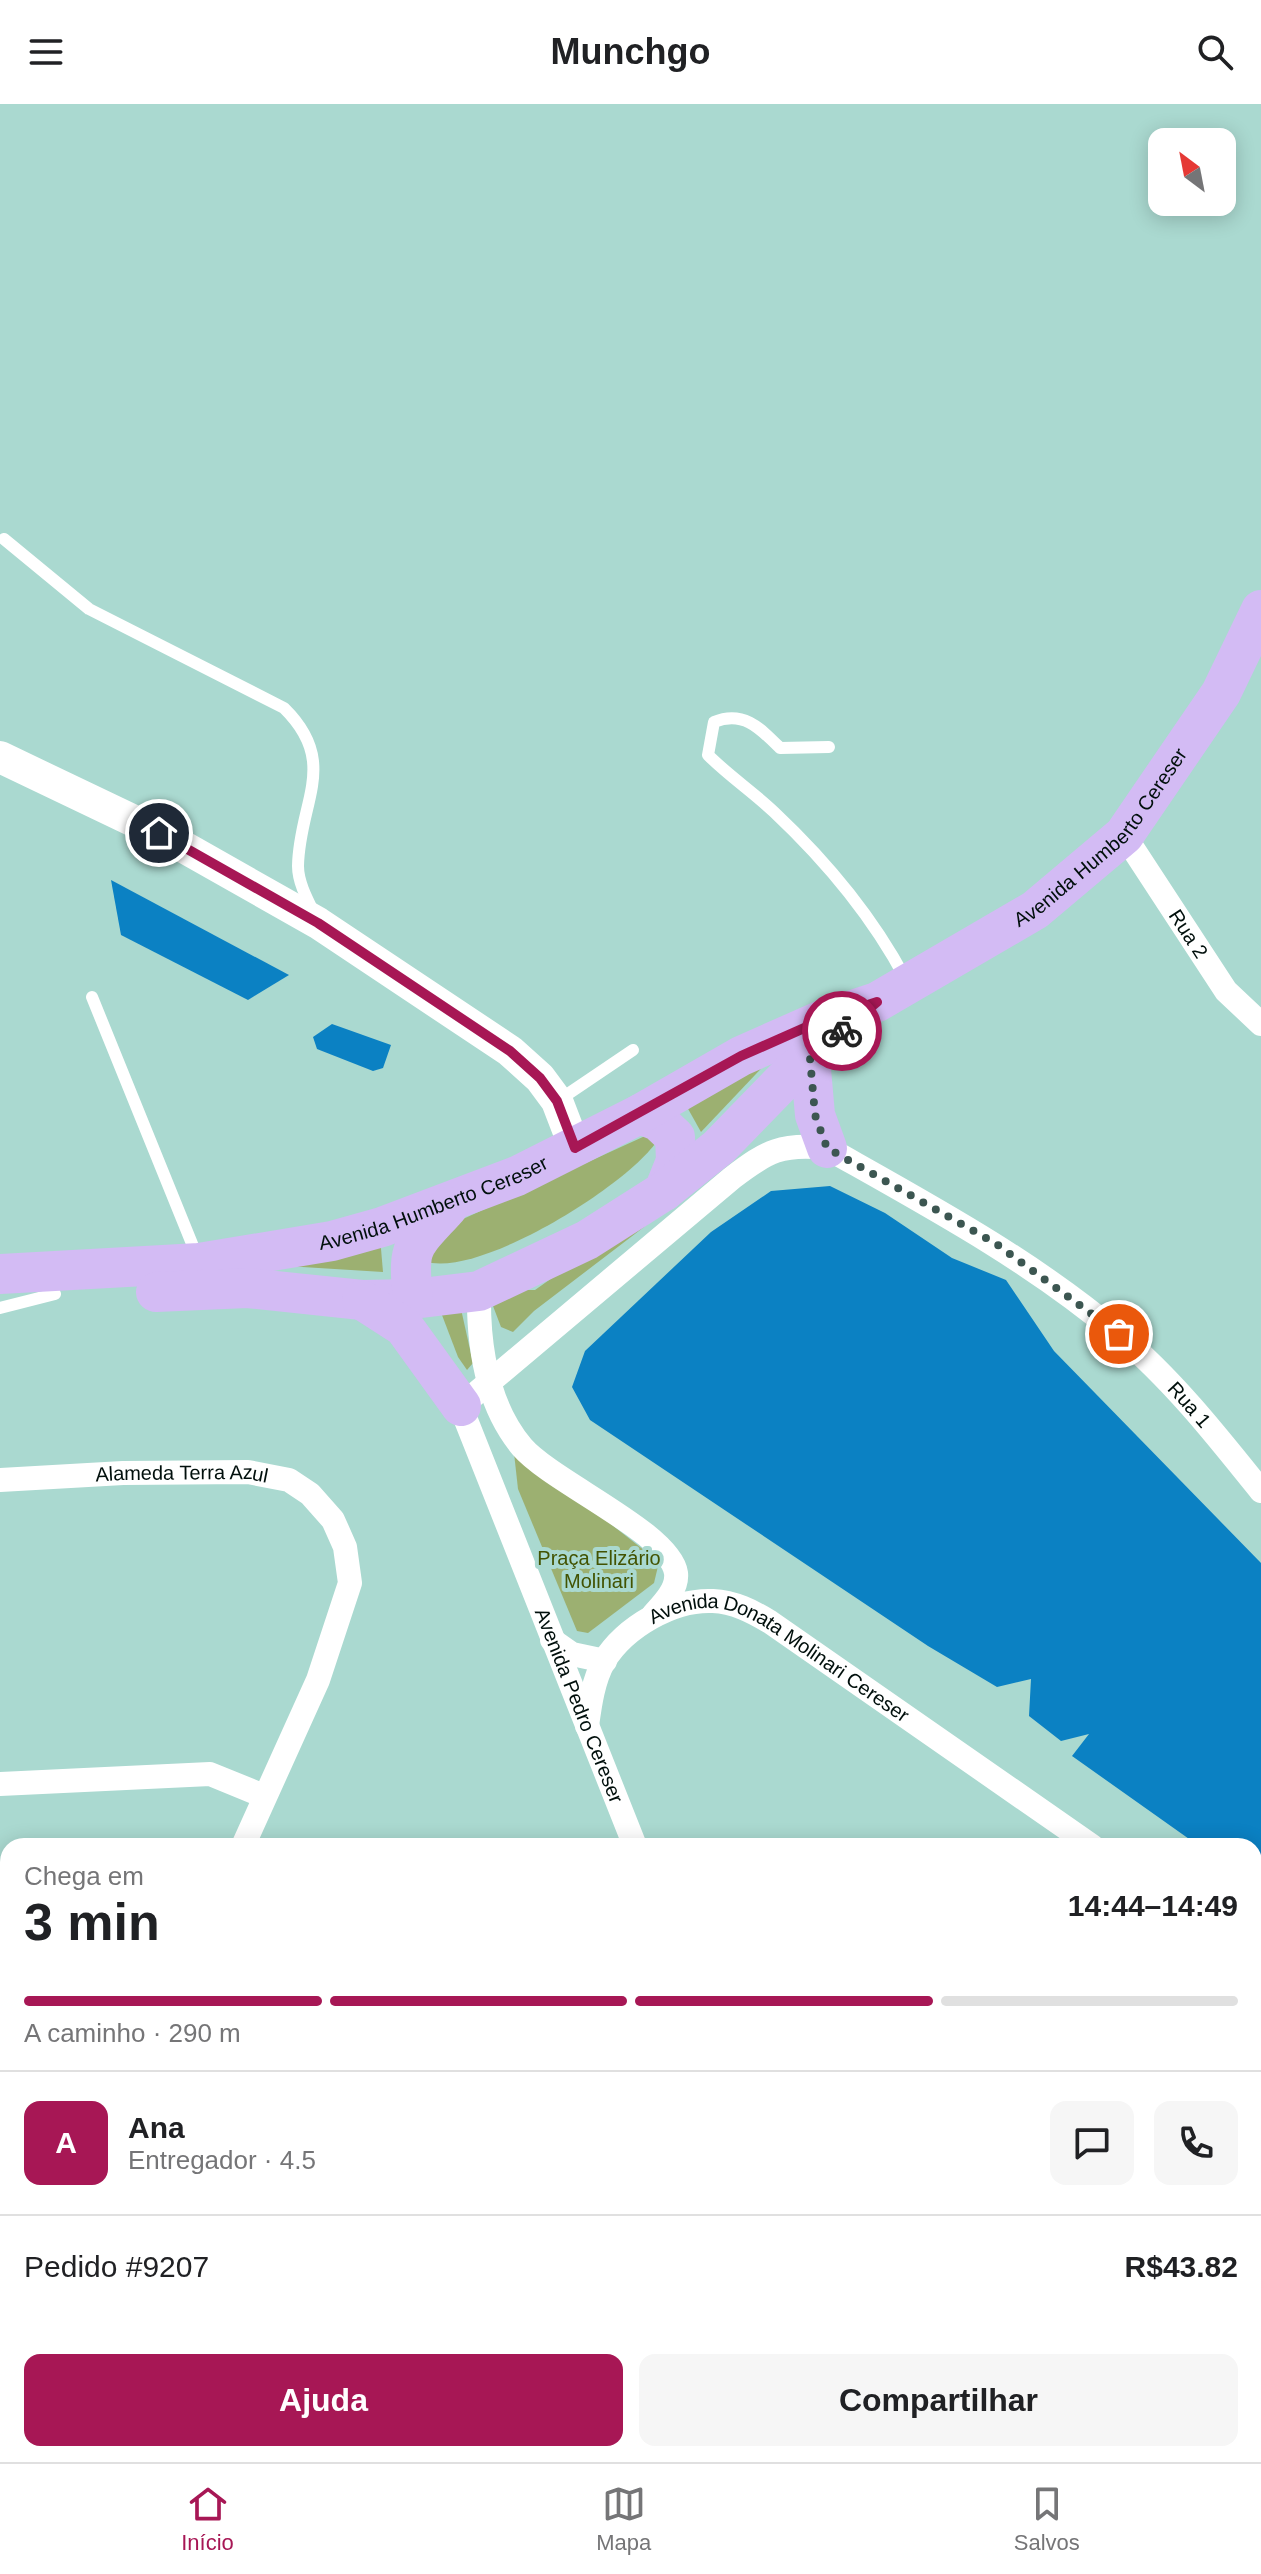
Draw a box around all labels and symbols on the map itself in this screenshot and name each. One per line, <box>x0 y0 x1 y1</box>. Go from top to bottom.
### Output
north arrow <box>1148 128 1236 216</box>
street label: Avenida Humberto Cereser <box>1010 744 1191 931</box>
pin <box>125 799 193 867</box>
street label: Rua 2 <box>1165 905 1212 962</box>
courier <box>802 991 882 1071</box>
street label: Avenida Humberto Cereser <box>317 1151 551 1254</box>
pin <box>1085 1300 1153 1368</box>
street label: Rua 1 <box>1163 1377 1215 1432</box>
street label: Alameda Terra Azul <box>95 1461 270 1487</box>
park label: Praça Elizário Molinari <box>537 1547 661 1592</box>
street label: Avenida Donata Molinari Cereser <box>645 1590 913 1726</box>
street label: Avenida Pedro Cereser <box>531 1605 628 1806</box>

